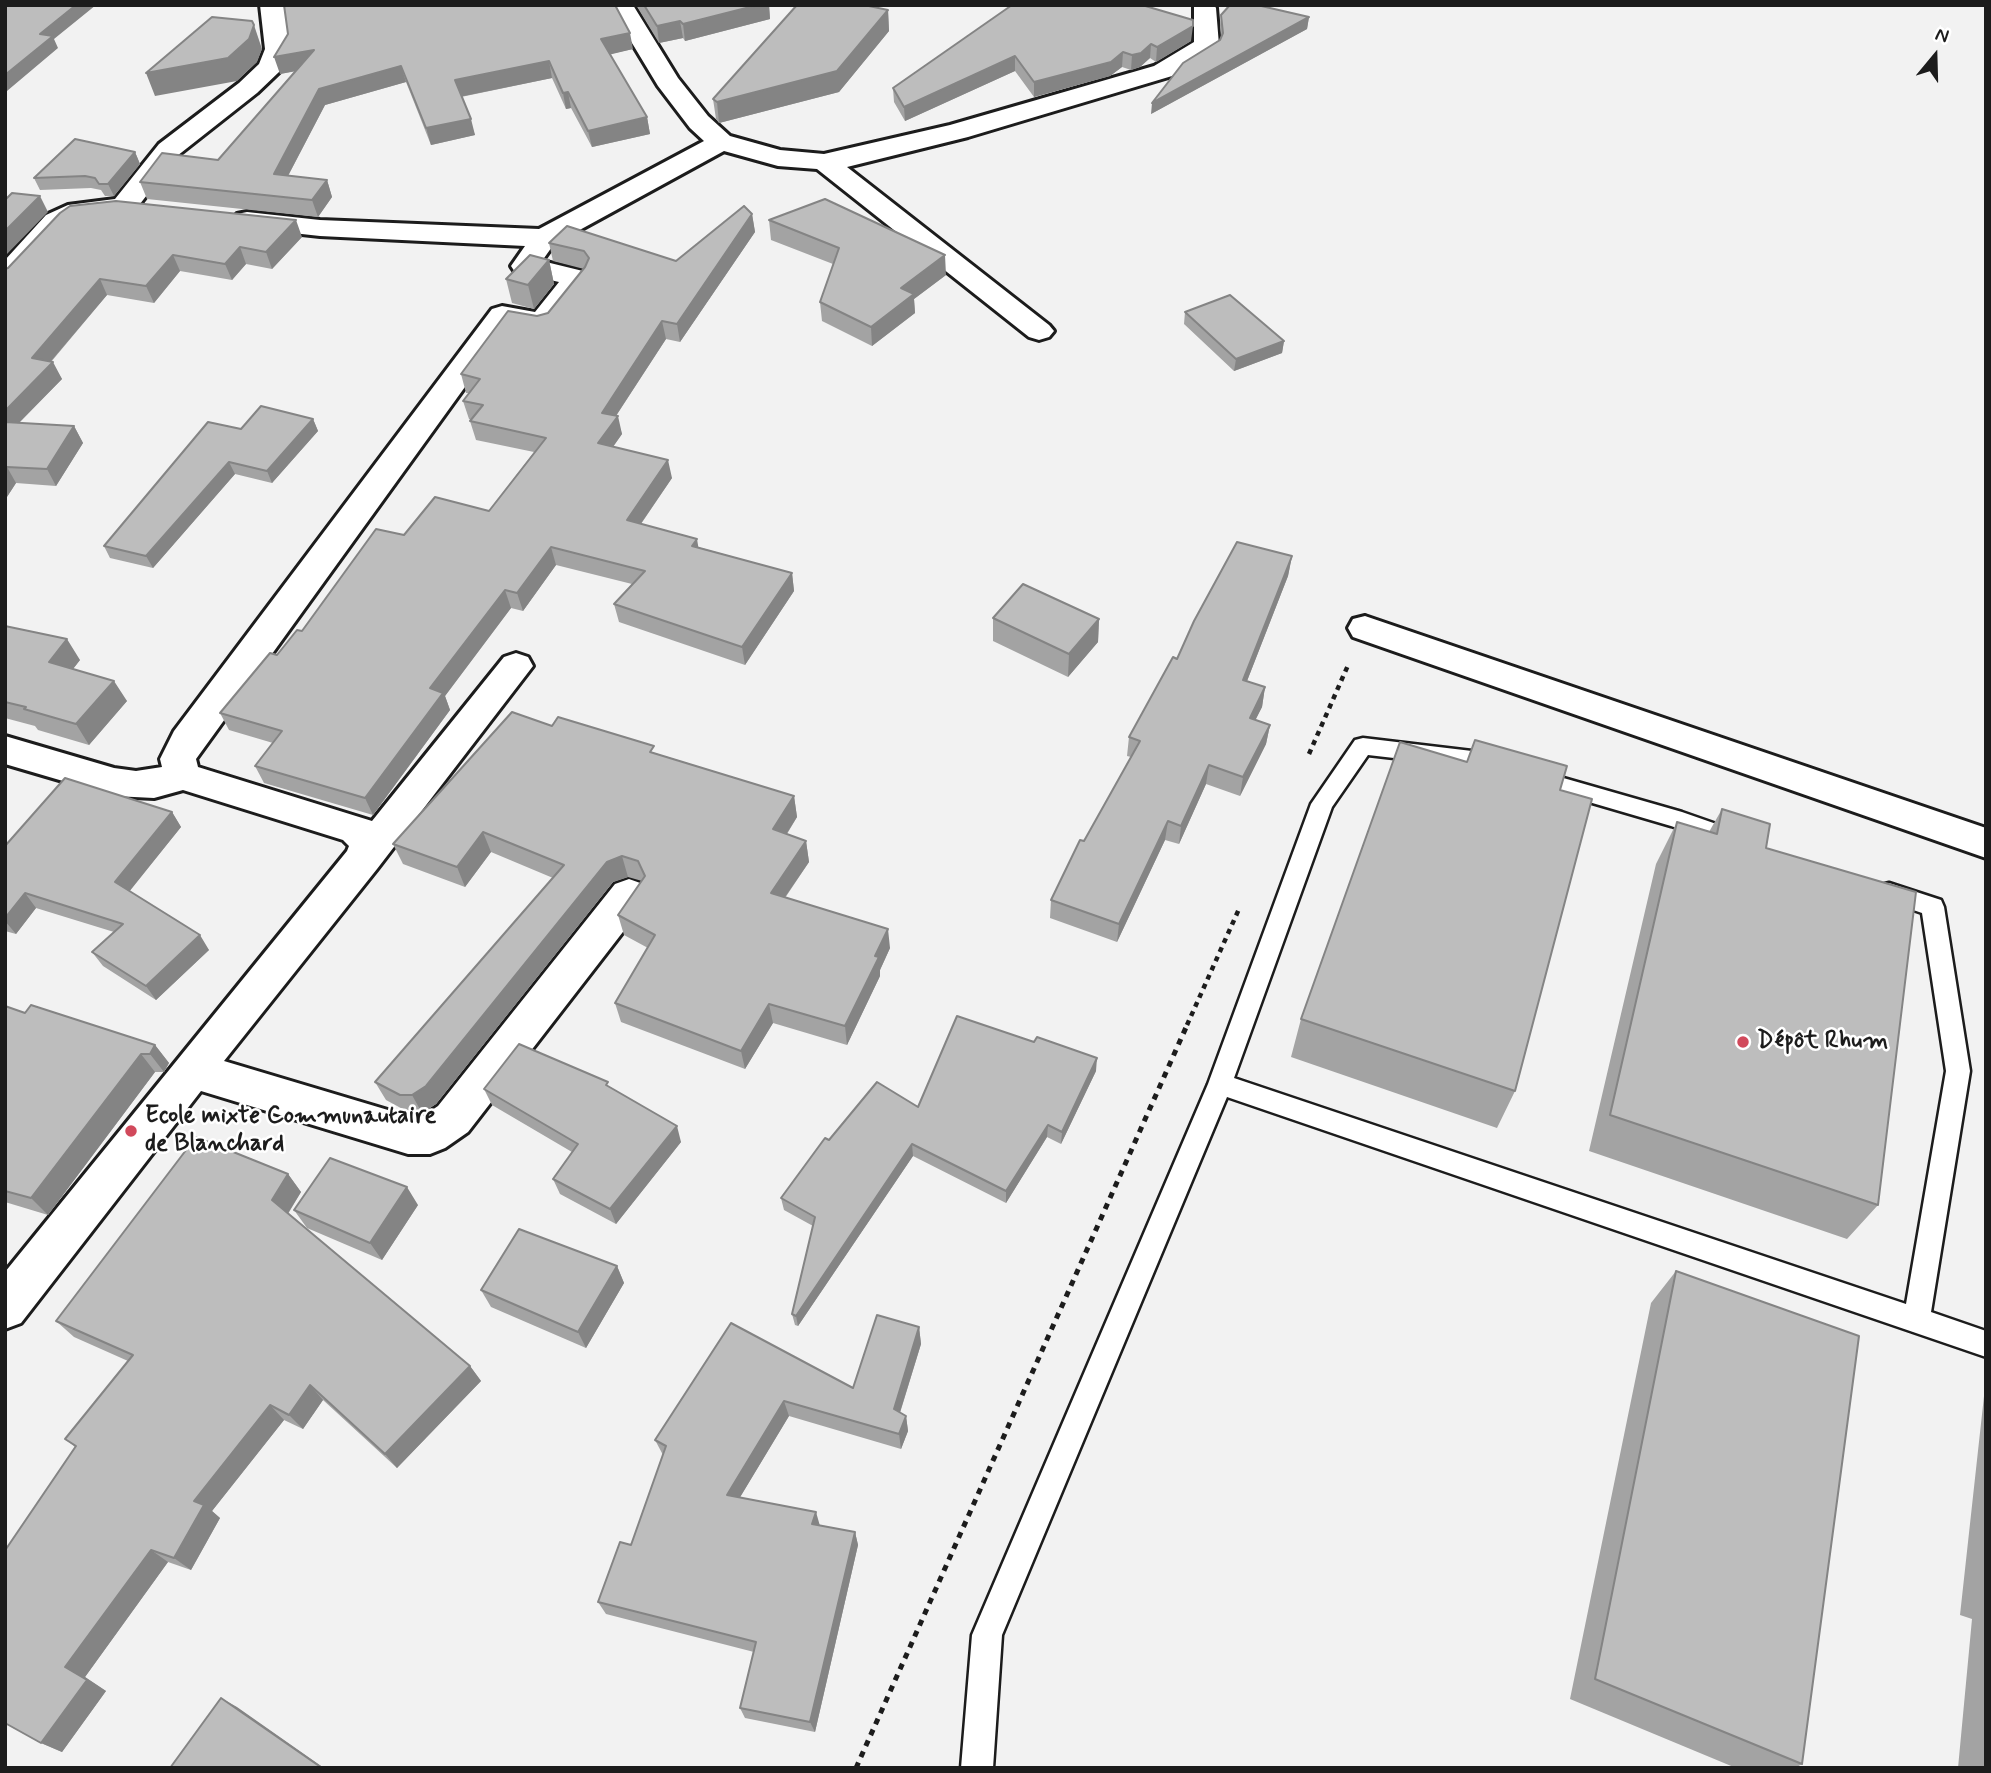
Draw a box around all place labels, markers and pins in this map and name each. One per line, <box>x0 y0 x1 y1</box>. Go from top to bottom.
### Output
place label: Dépôt Rhum <box>1757 1028 1888 1056</box>
marker: Dépôt Rhum <box>1735 1034 1751 1050</box>
place label: Ecole mixte Communautaire de Blanchard <box>145 1103 436 1159</box>
marker: Ecole mixte Communautaire de Blanchard <box>123 1123 139 1139</box>

